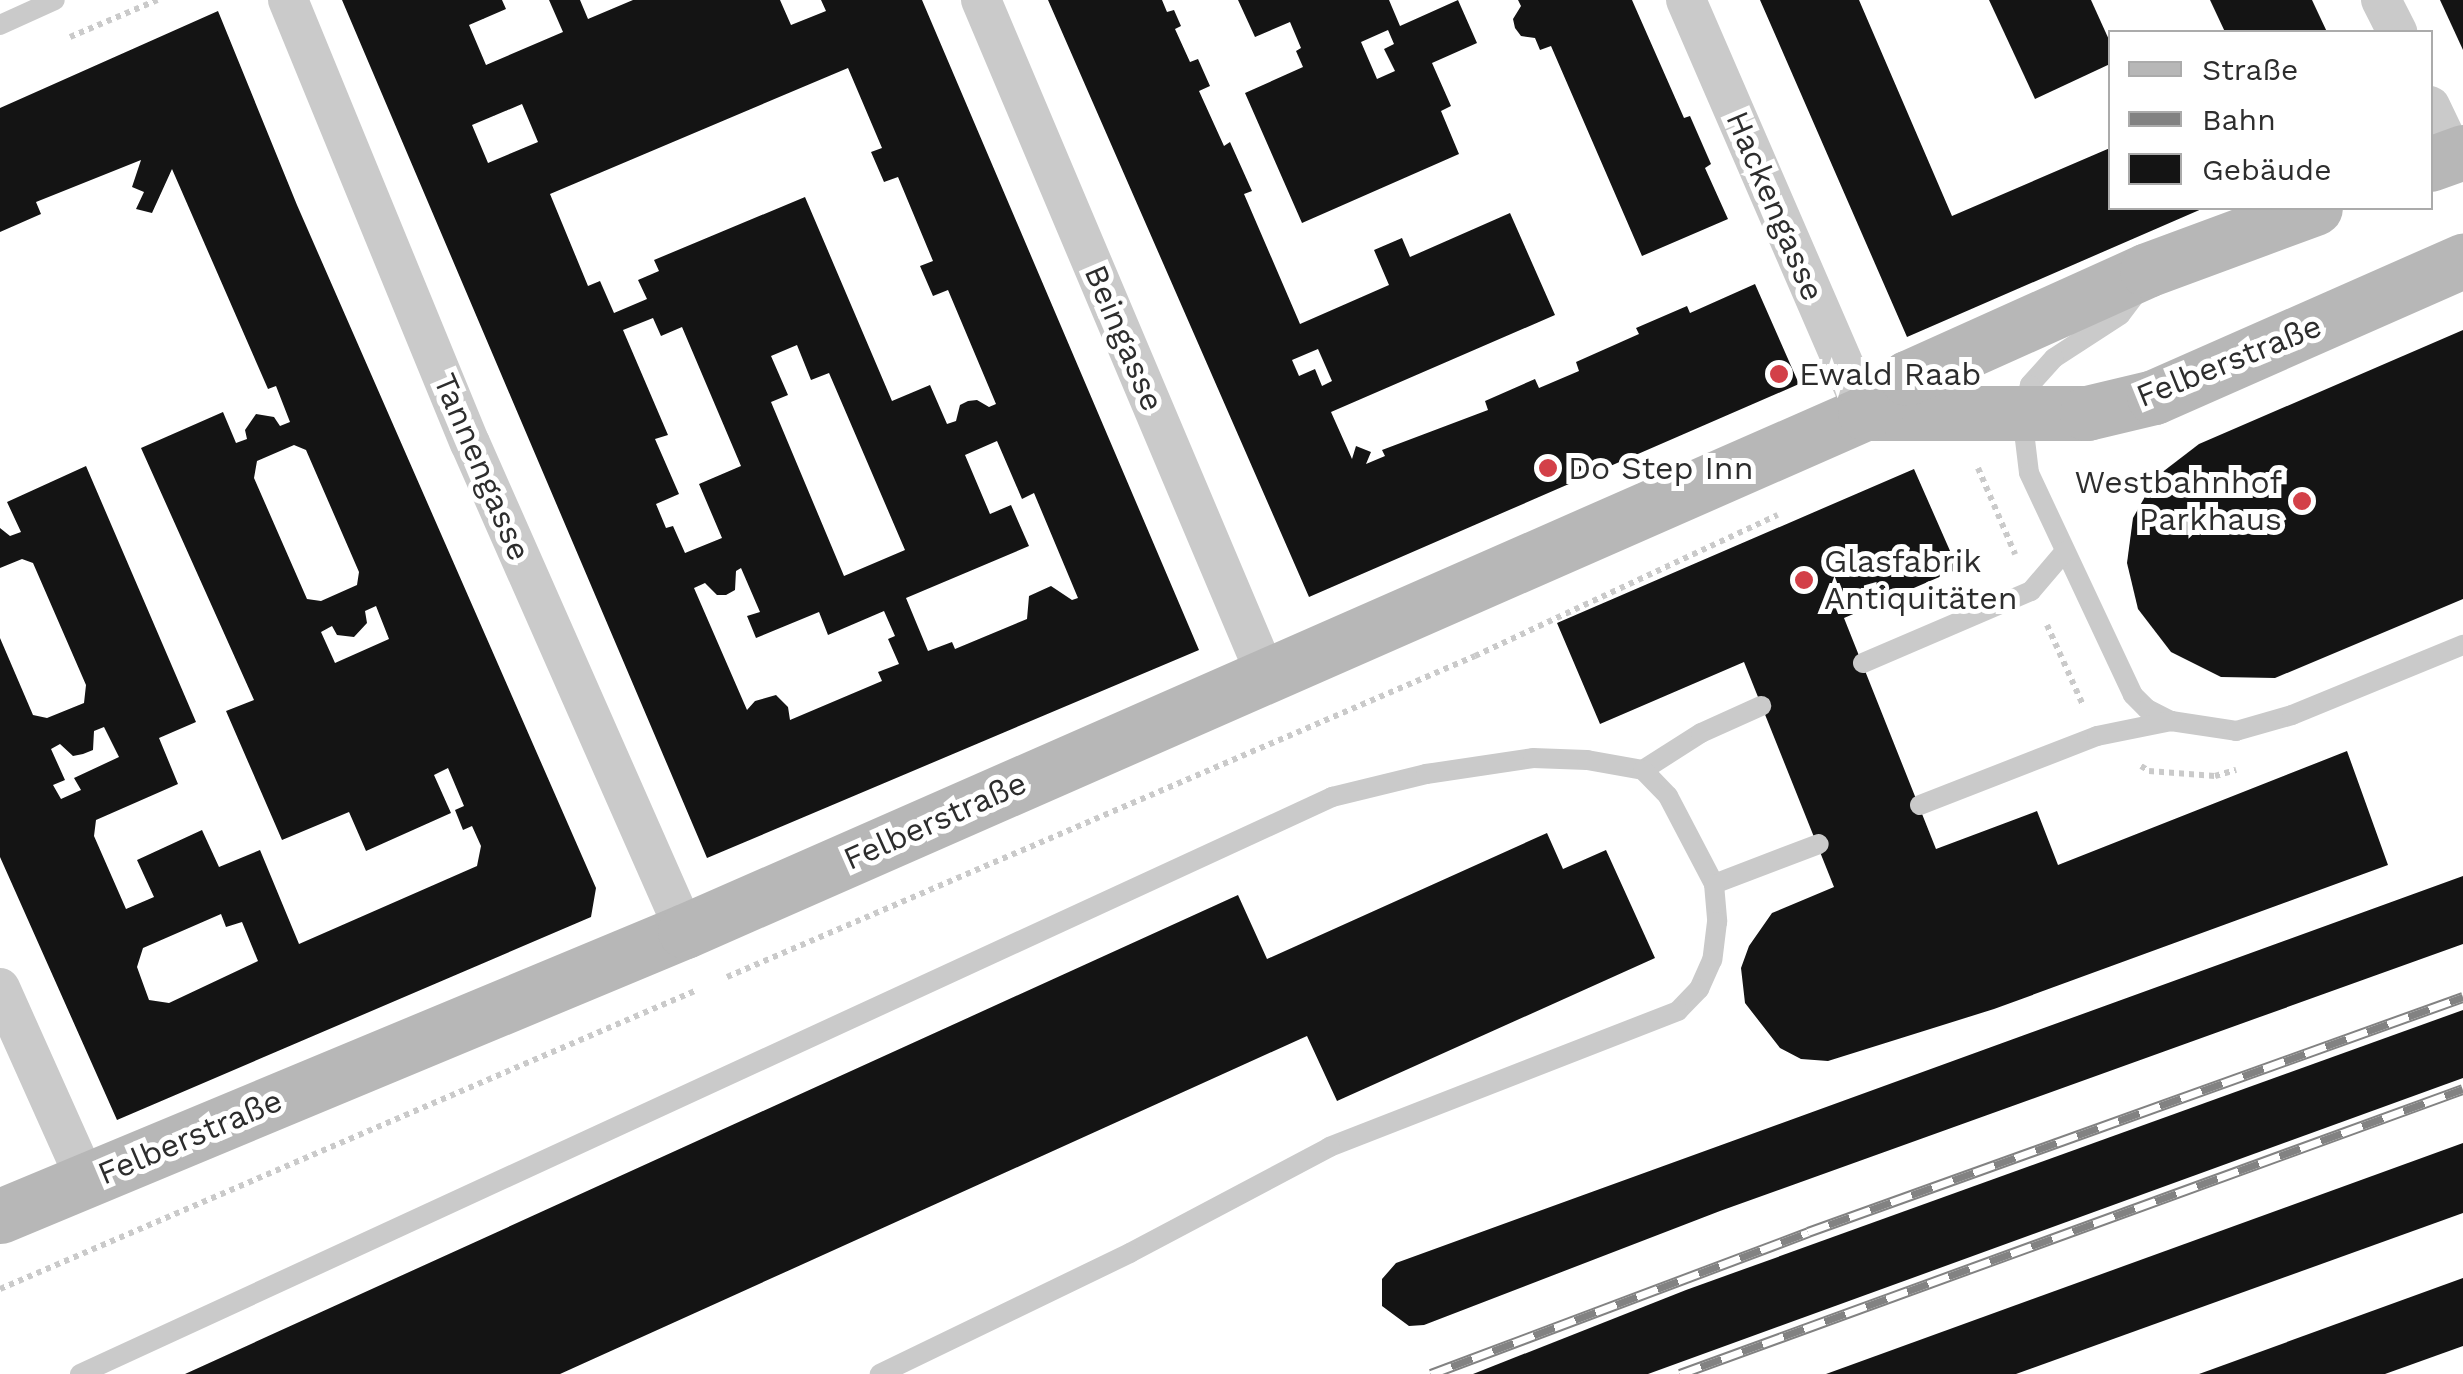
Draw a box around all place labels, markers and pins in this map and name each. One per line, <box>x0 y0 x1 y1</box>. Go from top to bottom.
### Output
place label: Ewald Raab <box>1799 355 1981 393</box>
marker: Ewald Raab <box>1768 363 1790 385</box>
place label: Do Step Inn <box>1568 449 1753 487</box>
marker: Do Step Inn <box>1537 457 1559 479</box>
place label: Westbahnhof Parkhaus <box>2075 464 2282 539</box>
marker: Westbahnhof Parkhaus <box>2291 490 2313 512</box>
place label: Glasfabrik Antiquitäten <box>1824 543 2018 618</box>
marker: Glasfabrik Antiquitäten <box>1793 569 1815 591</box>

